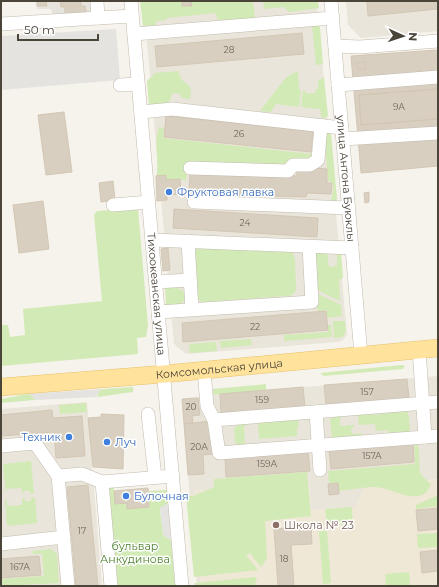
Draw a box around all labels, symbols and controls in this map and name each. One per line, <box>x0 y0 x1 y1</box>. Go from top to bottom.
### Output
scale bar <box>18 16 98 42</box>
north arrow <box>383 16 423 56</box>
text: 50 m <box>24 22 55 37</box>
text: N <box>406 32 420 41</box>
house number: 28 <box>224 44 235 55</box>
house number: 9А <box>393 101 405 112</box>
street label: улица Антона Буюклы <box>334 113 358 242</box>
house number: 26 <box>234 128 245 139</box>
place label: Фруктовая лавка <box>177 185 274 199</box>
marker: Фруктовая лавка <box>164 187 174 197</box>
house number: 24 <box>240 217 250 228</box>
street label: Тихоокеанская улица <box>144 232 169 356</box>
house number: 22 <box>250 321 260 332</box>
street label: Комсомольская улица <box>155 356 284 382</box>
house number: 157 <box>360 386 374 397</box>
house number: 159 <box>255 394 269 405</box>
house number: 20 <box>185 401 197 412</box>
place label: Техник <box>21 430 62 444</box>
marker: Техник <box>64 432 74 442</box>
place label: Луч <box>115 435 136 449</box>
marker: Луч <box>102 437 112 447</box>
house number: 20А <box>190 441 208 452</box>
house number: 157А <box>362 450 382 461</box>
house number: 159А <box>257 458 278 469</box>
place label: Булочная <box>134 489 189 503</box>
marker: Булочная <box>121 491 131 501</box>
place label: Школа № 23 <box>284 518 354 532</box>
marker: Школа № 23 <box>271 520 281 530</box>
house number: 17 <box>78 525 86 536</box>
park label: бульвар Анкудинова <box>100 539 170 566</box>
house number: 18 <box>280 553 289 564</box>
house number: 167А <box>10 561 30 572</box>

